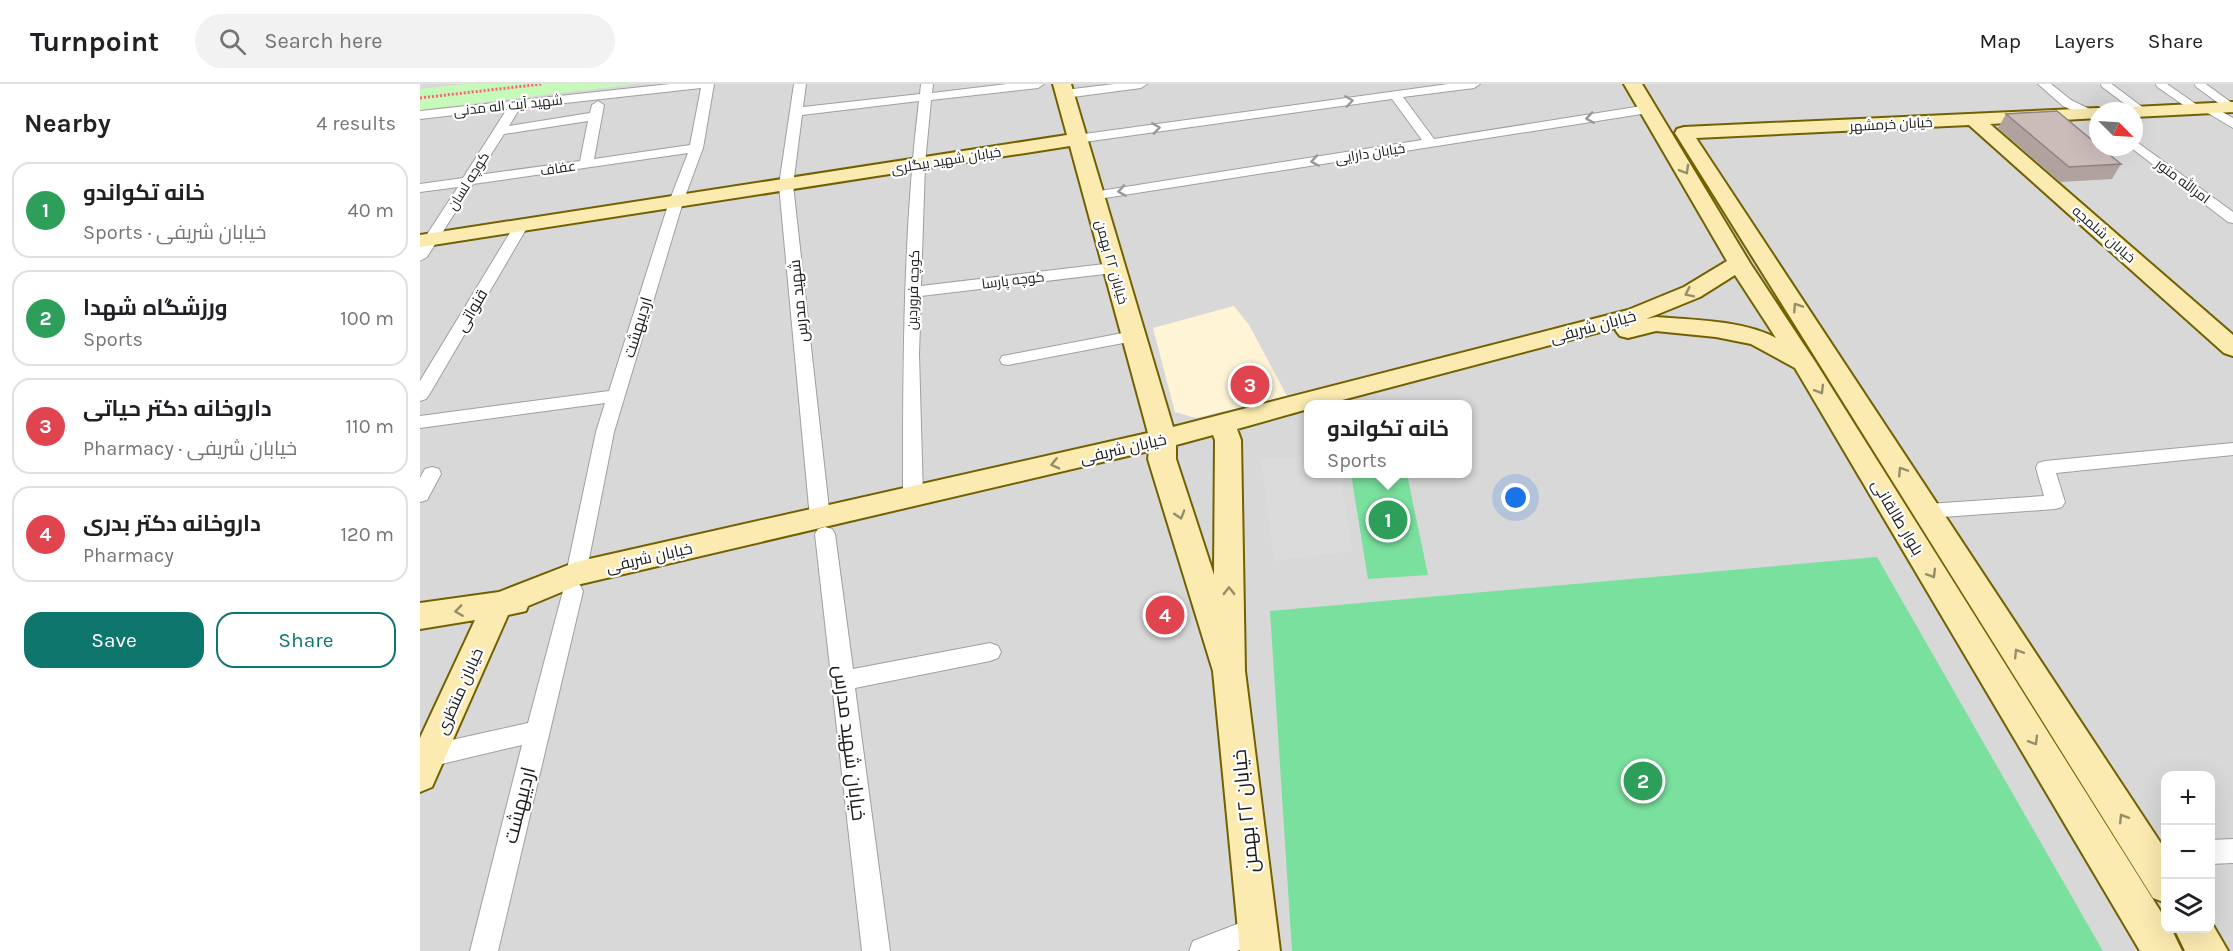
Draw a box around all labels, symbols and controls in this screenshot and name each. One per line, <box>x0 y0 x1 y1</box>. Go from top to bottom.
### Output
search box <box>195 14 615 68</box>
text: Turnpoint <box>30 25 159 58</box>
icon: search <box>216 25 249 58</box>
text: Search here <box>264 28 383 54</box>
text: Map <box>1979 29 2021 53</box>
text: Layers <box>2054 29 2115 53</box>
text: Share <box>2148 29 2203 53</box>
street label: شهید آیت اله مدنی <box>453 91 563 120</box>
one-way arrow <box>1344 96 1353 108</box>
north arrow <box>2089 102 2143 156</box>
text: Nearby <box>24 108 111 139</box>
text: 4 results <box>316 112 396 135</box>
one-way arrow <box>1586 112 1595 124</box>
street label: خیابان خرمشهر <box>1848 114 1933 135</box>
one-way arrow <box>1151 123 1160 135</box>
street label: خیابان دارایی <box>1334 140 1406 167</box>
street label: خیابان شهید بیگلری <box>890 143 1002 178</box>
street label: کوچه لسان <box>444 149 494 214</box>
street label: امرالله متور <box>2151 154 2214 207</box>
one-way arrow <box>1310 155 1319 167</box>
street label: عفاف <box>539 158 577 179</box>
one-way arrow <box>1677 164 1689 174</box>
text: خانه تکواندو <box>83 180 205 206</box>
one-way arrow <box>1117 185 1127 197</box>
text: 1 <box>42 199 49 222</box>
text: 40 m <box>348 199 394 222</box>
street label: خیابان شلمچه <box>2068 202 2139 267</box>
street label: خیابان ۲۲ بهمن <box>1091 218 1132 306</box>
text: Sports · خیابان شریفی <box>83 221 266 244</box>
street label: کوچه فروردین <box>904 250 924 330</box>
street label: شهید مدرس <box>785 258 813 343</box>
street label: کوچه پارسا <box>981 268 1046 294</box>
street label: قنواتی <box>451 285 492 336</box>
one-way arrow <box>1684 286 1695 297</box>
street label: اردیبهشت <box>619 294 657 360</box>
text: ورزشگاه شهدا <box>83 295 228 321</box>
one-way arrow <box>1793 303 1804 314</box>
street label: خیابان شریفی <box>1548 306 1638 348</box>
text: 2 <box>39 307 52 330</box>
text: 100 m <box>340 307 394 330</box>
text: Sports <box>83 328 143 351</box>
pin: 3 <box>1230 362 1270 408</box>
one-way arrow <box>1813 384 1825 394</box>
text: داروخانه دکتر حیاتی <box>83 396 272 422</box>
popup <box>1304 400 1472 478</box>
text: 3 <box>39 415 52 438</box>
text: 110 m <box>345 415 394 438</box>
text: خانه تکواندو <box>1327 416 1449 442</box>
street label: خیابان شریفی <box>1078 429 1168 469</box>
text: Pharmacy · خیابان شریفی <box>83 437 297 460</box>
text: Sports <box>1327 449 1387 472</box>
one-way arrow <box>1050 457 1060 470</box>
one-way arrow <box>1898 467 1909 478</box>
street label: بلوار طالقانی <box>1867 476 1928 559</box>
your location <box>1501 483 1530 512</box>
pin: 1 <box>1368 498 1408 542</box>
one-way arrow <box>1173 509 1185 520</box>
text: داروخانه دکتر بدری <box>83 511 261 537</box>
text: 4 <box>40 523 51 546</box>
text: 120 m <box>340 523 394 546</box>
street label: خیابان شریفی <box>604 538 694 578</box>
text: Pharmacy <box>83 544 174 567</box>
one-way arrow <box>1925 568 1937 578</box>
one-way arrow <box>1223 587 1235 596</box>
pin: 4 <box>1146 592 1184 638</box>
one-way arrow <box>454 604 463 617</box>
button: Save <box>24 612 204 668</box>
button: Share <box>216 612 396 668</box>
street label: خیابان منتظری <box>432 645 488 738</box>
one-way arrow <box>2014 649 2025 660</box>
street label: خیابان شهید مدرس <box>828 664 870 822</box>
one-way arrow <box>2026 735 2038 745</box>
street label: خیابان ۲۲ بهمن <box>1228 748 1264 874</box>
pin: 2 <box>1624 758 1662 804</box>
street label: اردیبهشت <box>499 764 541 846</box>
map controls <box>2161 771 2215 933</box>
button: + <box>2161 771 2215 825</box>
one-way arrow <box>2118 814 2130 824</box>
button: − <box>2161 825 2215 879</box>
button: layers <box>2161 879 2215 933</box>

